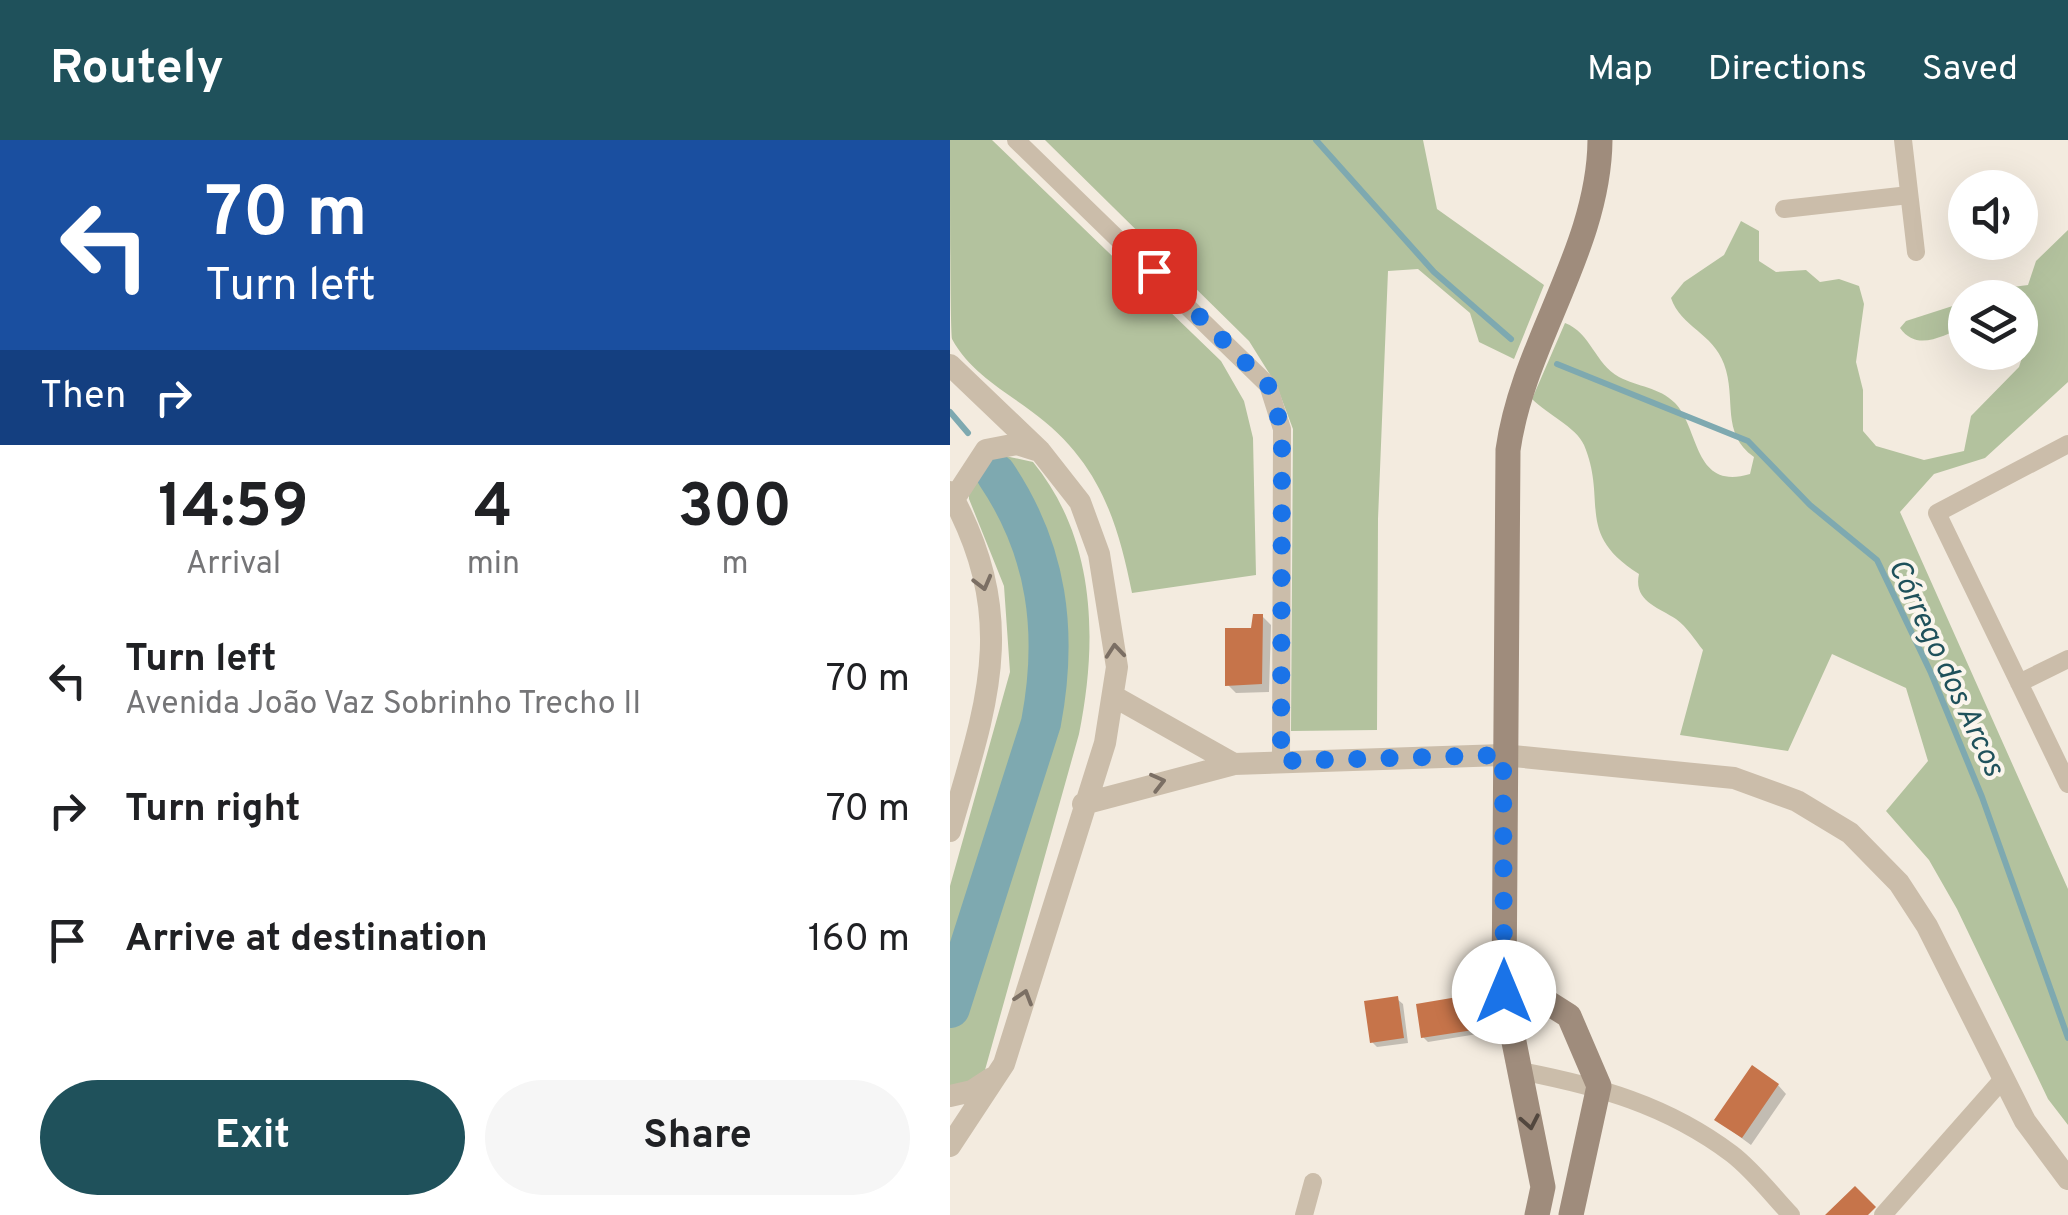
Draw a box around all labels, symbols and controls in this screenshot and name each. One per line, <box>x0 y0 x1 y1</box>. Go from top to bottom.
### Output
text: Routely <box>50 40 224 100</box>
text: Map <box>1587 48 1653 92</box>
text: Directions <box>1708 48 1867 92</box>
text: Saved <box>1922 48 2018 92</box>
map controls <box>1948 170 2038 370</box>
button: sound <box>1948 170 2038 260</box>
text: 70 m <box>205 172 368 261</box>
icon: left <box>40 180 170 310</box>
pin <box>1112 229 1197 314</box>
icon: arrive <box>1127 244 1182 299</box>
text: Turn left <box>205 259 376 316</box>
button: layers <box>1948 280 2038 370</box>
icon: right <box>146 370 201 425</box>
text: Then <box>40 373 126 422</box>
text: 14:59 <box>158 472 309 548</box>
text: 4 <box>474 472 513 548</box>
text: 300 <box>678 472 792 548</box>
text: Arrival <box>186 545 281 585</box>
text: min <box>467 545 520 585</box>
text: m <box>721 545 749 585</box>
water label: Córrego dos Arcos <box>1878 553 2011 783</box>
one-way arrow <box>972 574 993 591</box>
text: Turn left <box>125 636 277 685</box>
one-way arrow <box>1105 643 1127 659</box>
icon: left <box>40 653 95 708</box>
text: 70 m <box>826 656 910 705</box>
text: Avenida João Vaz Sobrinho Trecho II <box>125 685 641 725</box>
one-way arrow <box>1149 773 1166 794</box>
icon: right <box>40 783 95 838</box>
text: Turn right <box>125 786 300 835</box>
text: 70 m <box>826 786 910 835</box>
icon: arrive <box>40 913 95 968</box>
text: Arrive at destination <box>125 916 488 965</box>
text: 160 m <box>808 916 910 965</box>
position arrow <box>1452 940 1556 1044</box>
one-way arrow <box>1012 990 1033 1007</box>
button: Exit <box>40 1080 465 1195</box>
button: Share <box>485 1080 910 1195</box>
one-way arrow <box>1518 1113 1539 1130</box>

